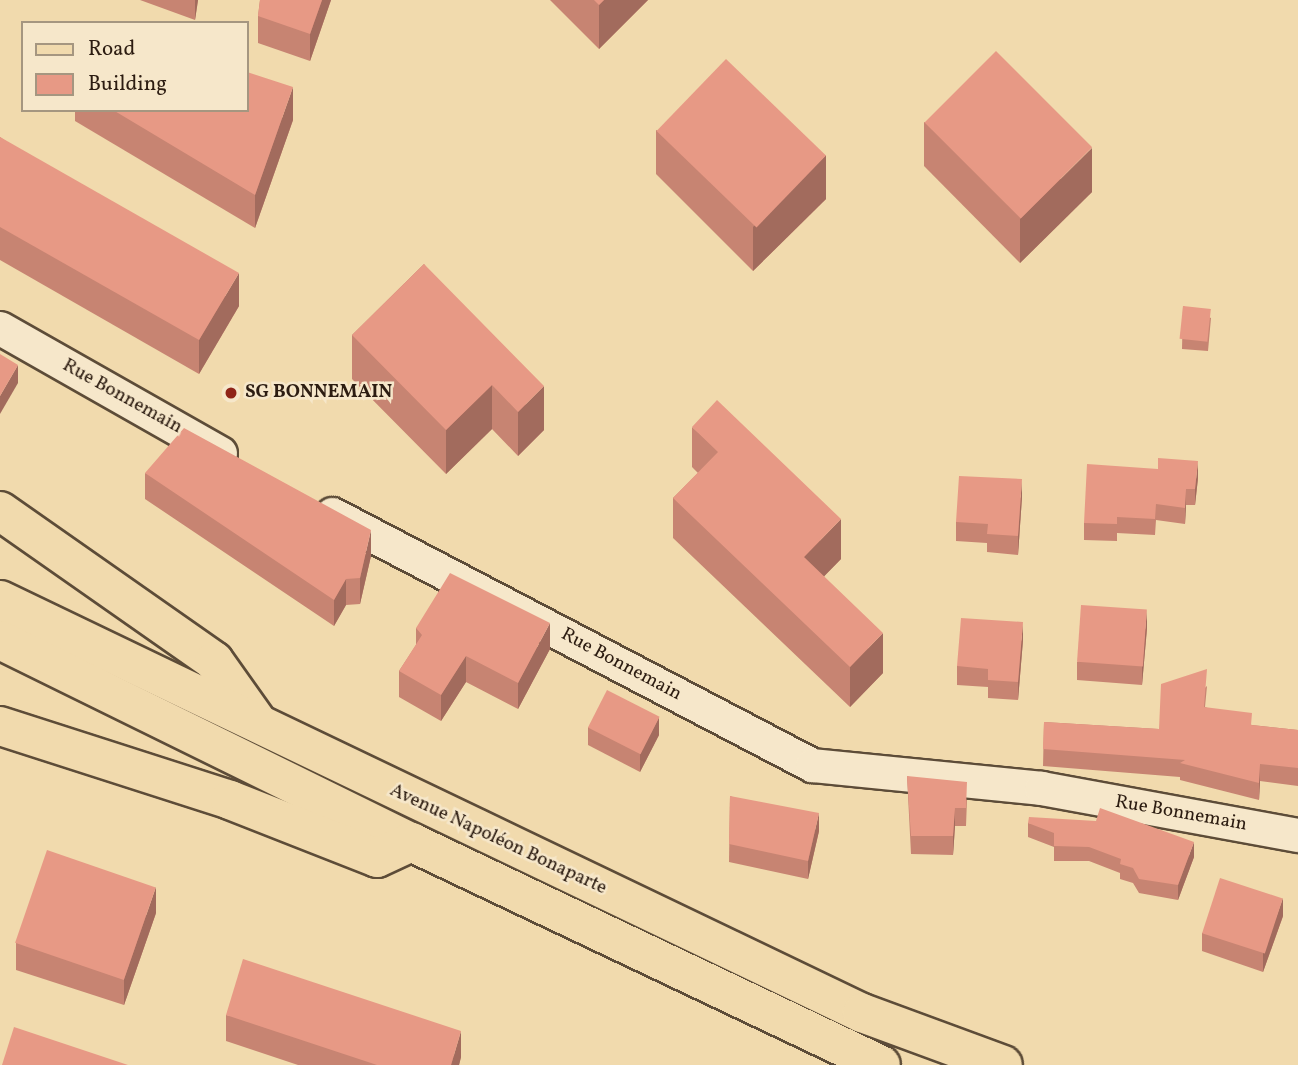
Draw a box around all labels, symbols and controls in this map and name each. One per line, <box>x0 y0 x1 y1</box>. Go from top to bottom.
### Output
legend <box>21 21 248 112</box>
text: Road <box>88 35 135 64</box>
text: Building <box>88 70 167 99</box>
street label: Rue Bonnemain <box>58 355 186 439</box>
place label: SG BONNEMAIN <box>245 382 392 404</box>
marker: SG BONNEMAIN <box>223 385 239 401</box>
street label: Rue Bonnemain <box>557 624 685 706</box>
street label: Avenue Napoléon Bonaparte <box>386 780 610 900</box>
street label: Rue Bonnemain <box>1113 791 1249 837</box>

